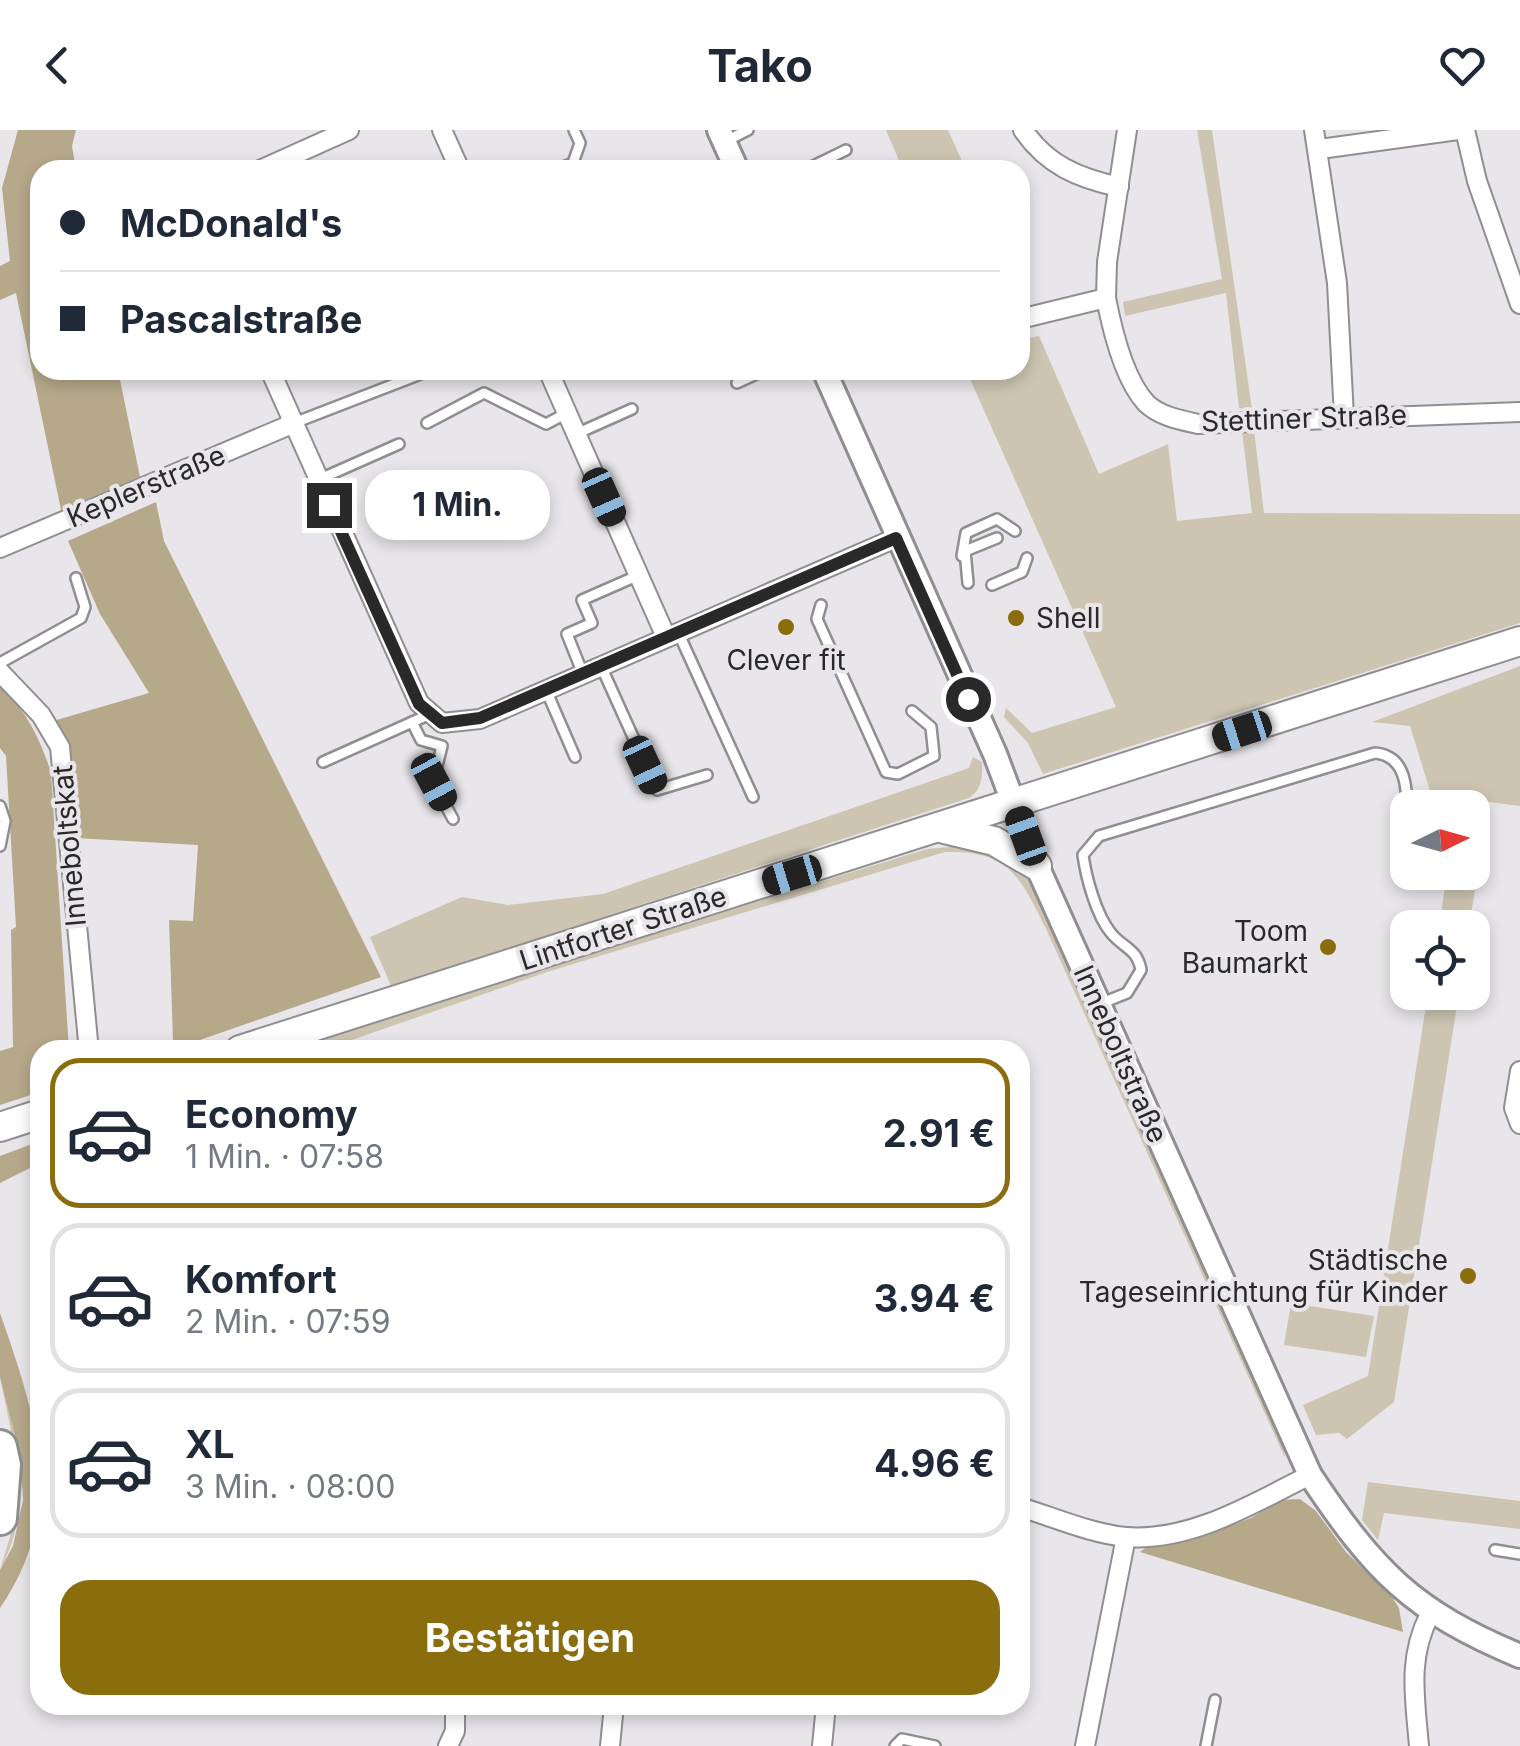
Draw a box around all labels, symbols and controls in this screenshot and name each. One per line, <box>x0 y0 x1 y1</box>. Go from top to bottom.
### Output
icon: back <box>30 38 85 93</box>
text: Tako <box>707 38 813 93</box>
icon: heart <box>1435 38 1490 93</box>
text: McDonald's <box>120 200 342 246</box>
text: Pascalstraße <box>120 296 362 342</box>
street label: Stettiner Straße <box>1201 397 1407 439</box>
street label: Keplerstraße <box>62 437 230 535</box>
car <box>578 463 630 531</box>
callout: 1 Min. <box>364 470 549 540</box>
route end <box>307 483 352 528</box>
text: 1 Min. <box>412 485 503 524</box>
place label: Shell <box>1036 601 1100 635</box>
marker: Shell <box>1005 607 1027 629</box>
marker: Clever fit <box>775 616 797 638</box>
place label: Clever fit <box>726 643 846 677</box>
route start <box>946 677 991 722</box>
car <box>1209 707 1275 755</box>
car <box>619 731 671 799</box>
car <box>407 748 461 816</box>
street label: Inneboltskat <box>45 764 93 928</box>
north arrow <box>1390 790 1490 890</box>
map controls <box>1390 790 1490 1010</box>
car <box>1002 803 1050 869</box>
car <box>759 852 825 898</box>
street label: Lintforter Straße <box>515 879 731 977</box>
button: locate <box>1390 910 1490 1010</box>
place label: Toom Baumarkt <box>1182 914 1308 980</box>
marker: Toom Baumarkt <box>1317 936 1339 958</box>
street label: Inneboltstraße <box>1067 960 1175 1148</box>
icon: car <box>65 1088 155 1178</box>
text: Economy <box>185 1091 358 1137</box>
text: 2.91 € <box>883 1110 995 1156</box>
text: 1 Min. · 07:58 <box>185 1137 384 1176</box>
place label: Städtische Tageseinrichtung für Kinder <box>1079 1243 1448 1309</box>
icon: car <box>65 1253 155 1343</box>
text: Komfort <box>185 1256 337 1302</box>
marker: Städtische Tageseinrichtung für Kinder <box>1457 1265 1479 1287</box>
text: 3.94 € <box>874 1275 995 1321</box>
text: 2 Min. · 07:59 <box>185 1302 391 1341</box>
icon: car <box>65 1418 155 1508</box>
text: XL <box>185 1421 235 1467</box>
text: 4.96 € <box>874 1440 995 1486</box>
text: 3 Min. · 08:00 <box>185 1467 395 1506</box>
button: Bestätigen <box>60 1580 1000 1695</box>

